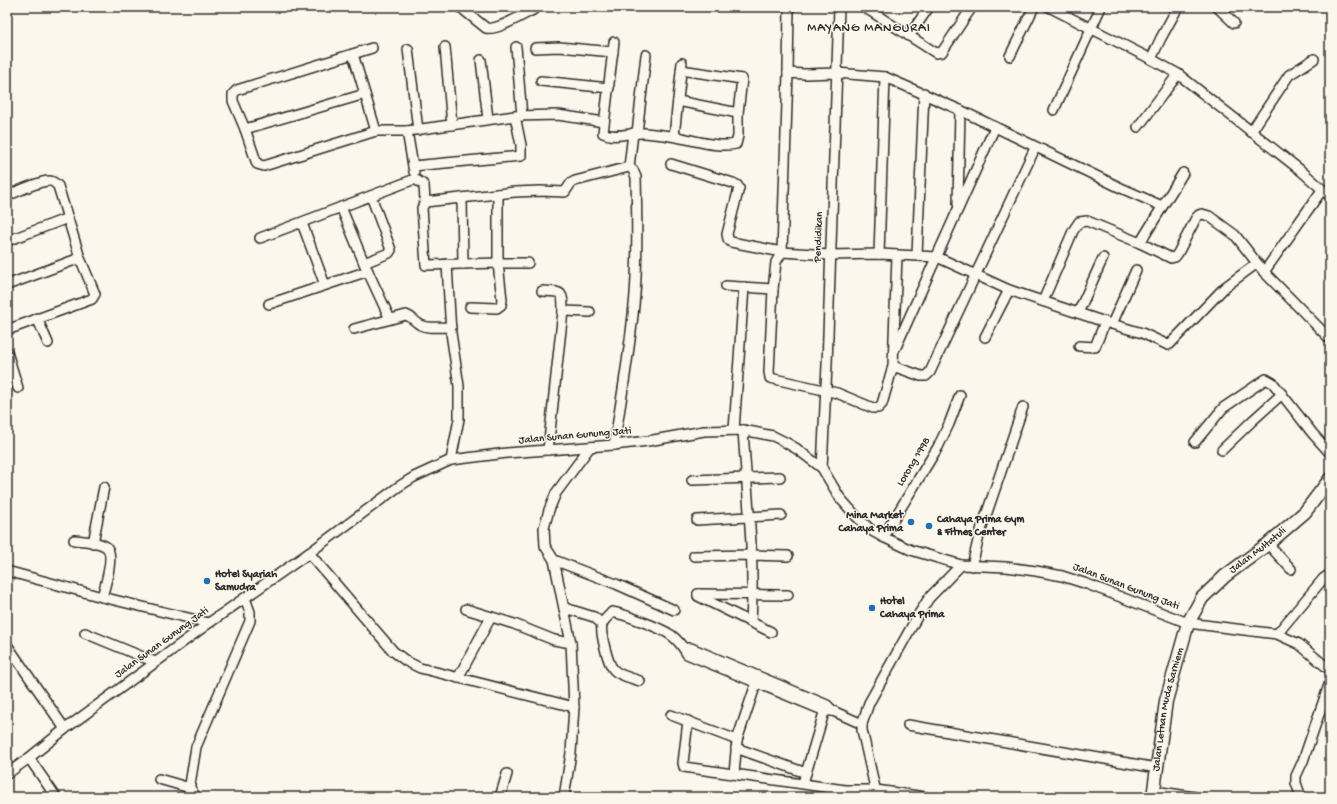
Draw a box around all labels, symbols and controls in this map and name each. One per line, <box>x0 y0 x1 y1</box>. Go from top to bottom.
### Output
district label: MAYANG MANGURAI <box>807 21 931 36</box>
street label: Pendidikan <box>812 211 826 264</box>
street label: Jalan Sunan Gunung Jati <box>518 425 632 447</box>
street label: Lorong 1998 <box>895 435 933 489</box>
place label: Mina Market Cahaya Prima <box>838 509 904 535</box>
place label: Cahaya Prima Gym & Fitnes Center <box>936 514 1024 539</box>
marker: Mina Market Cahaya Prima <box>906 517 916 527</box>
marker: Cahaya Prima Gym & Fitnes Center <box>924 521 934 531</box>
street label: Jalan Multatuli <box>1227 525 1289 576</box>
street label: Jalan Sunan Gunung Jati <box>1071 561 1181 613</box>
place label: Hotel Syariah Samudra <box>215 568 277 594</box>
marker: Hotel Syariah Samudra <box>202 576 212 586</box>
place label: Hotel Cahaya Prima <box>879 595 945 621</box>
marker: Hotel Cahaya Prima <box>867 603 877 613</box>
street label: Jalan Sunan Gunung Jati <box>113 605 211 681</box>
street label: Jalan Letnan Muda Sarniem <box>1151 646 1187 772</box>

